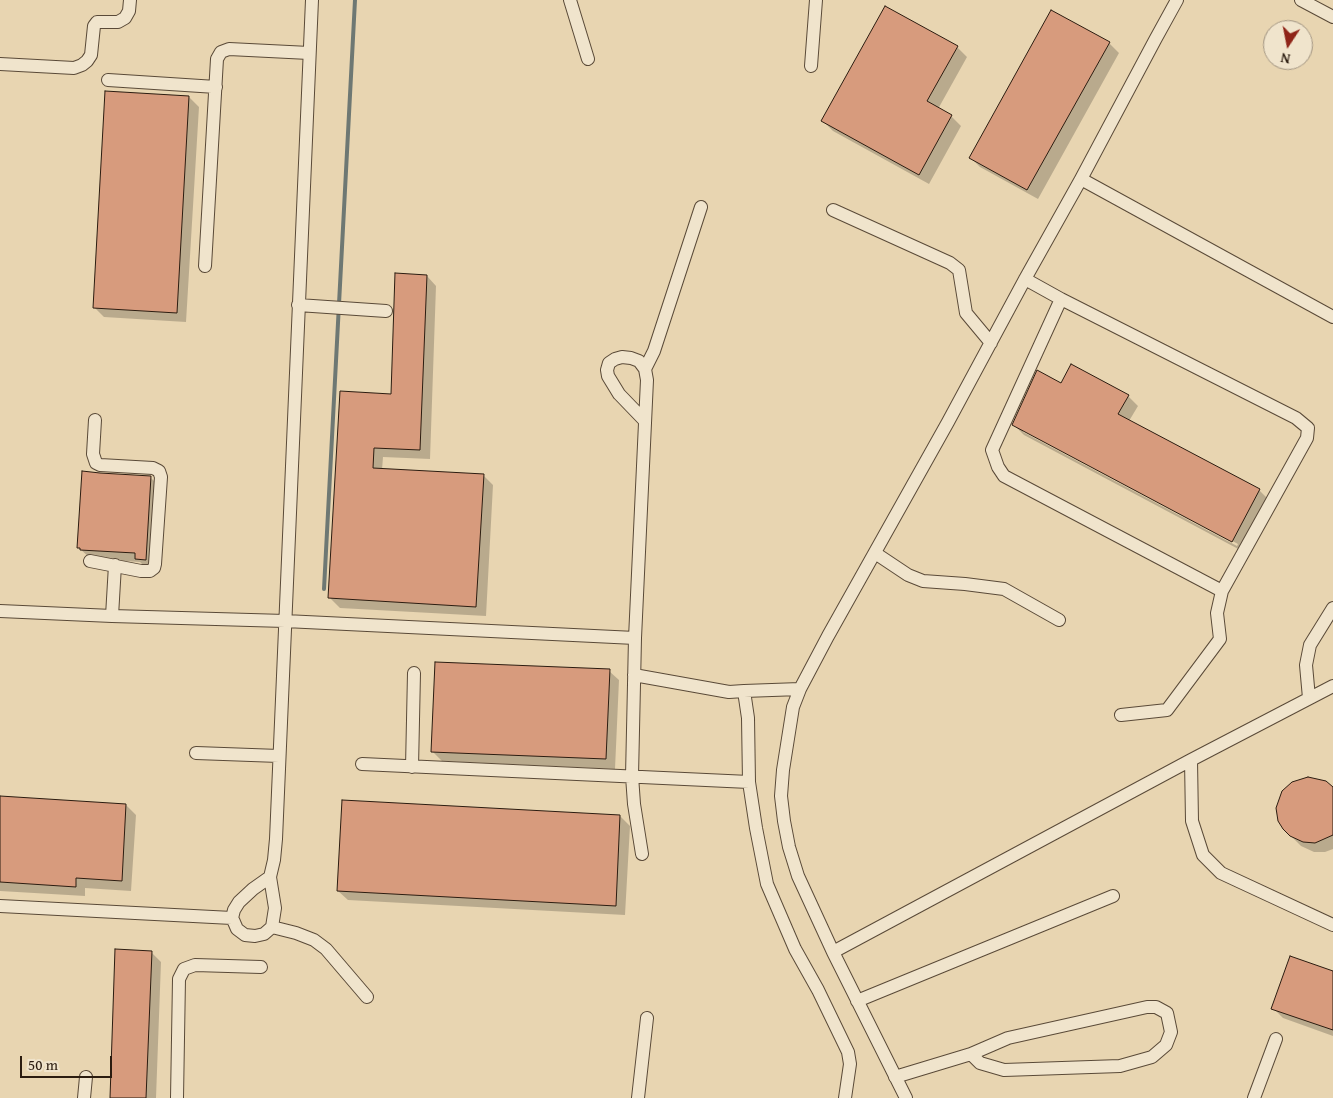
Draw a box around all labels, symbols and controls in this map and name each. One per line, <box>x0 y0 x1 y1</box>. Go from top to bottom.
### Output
north arrow <box>1263 20 1313 70</box>
text: N <box>1279 48 1292 69</box>
scale bar <box>22 1046 115 1078</box>
text: 50 m <box>28 1054 58 1075</box>

